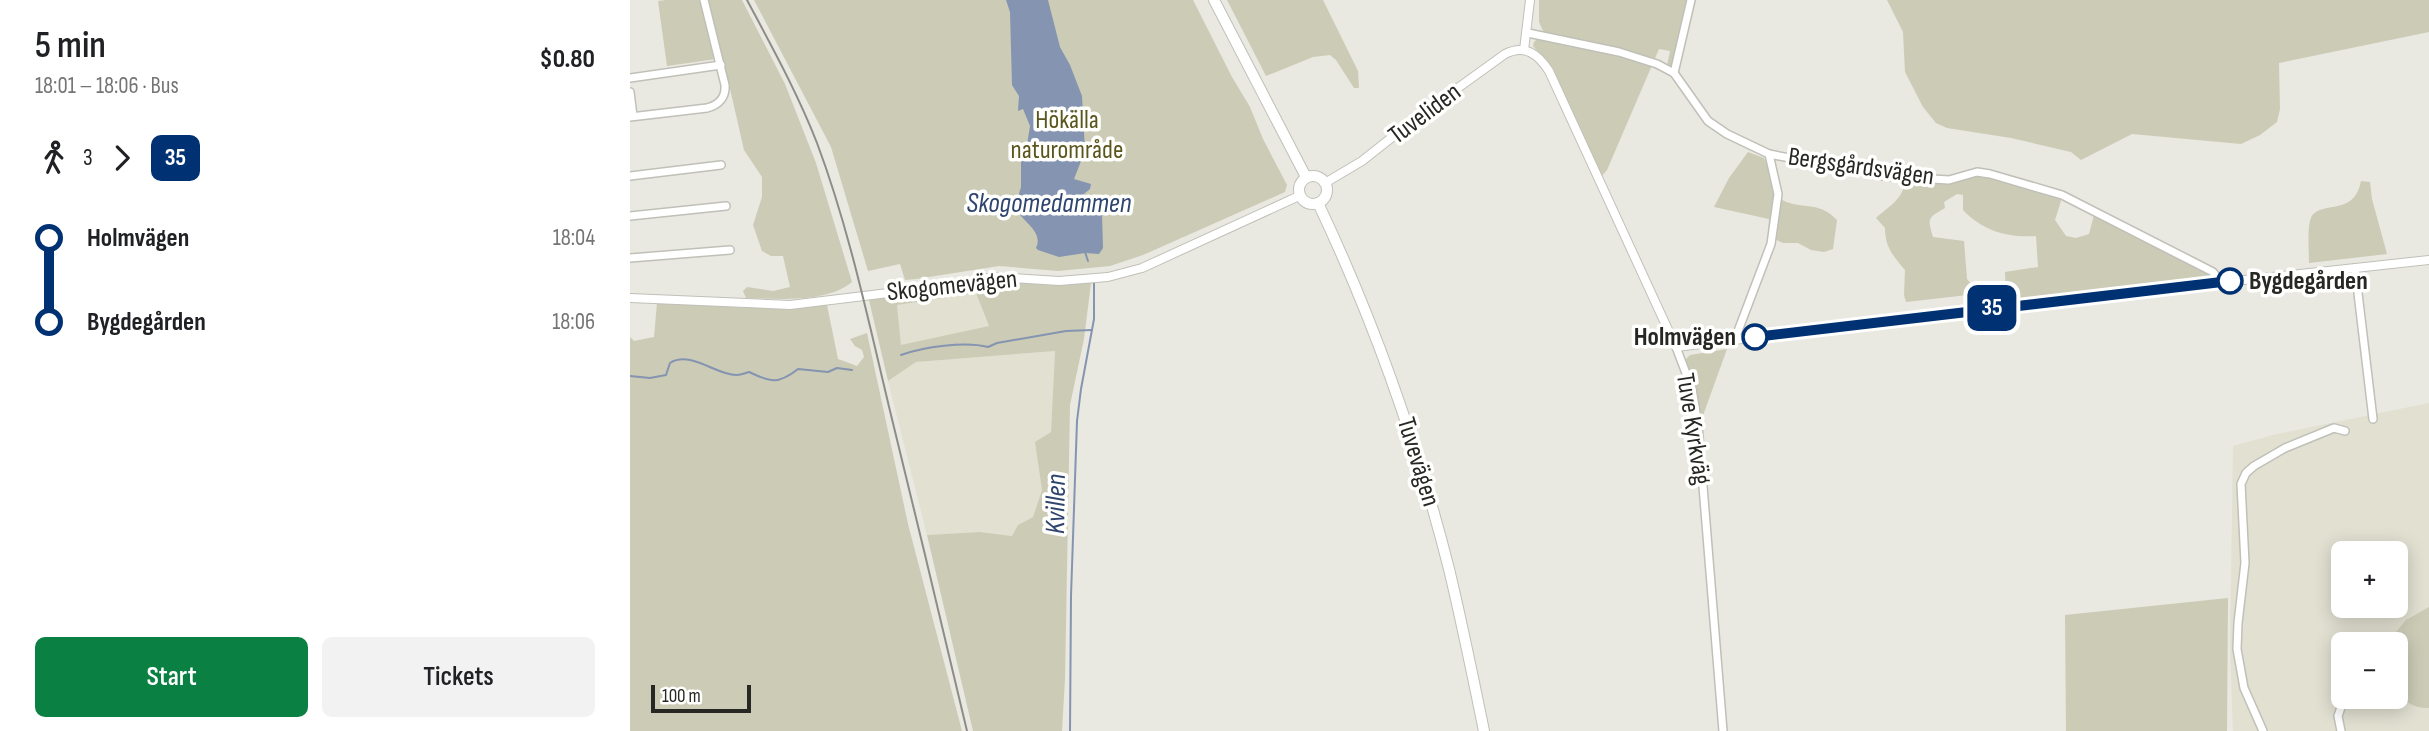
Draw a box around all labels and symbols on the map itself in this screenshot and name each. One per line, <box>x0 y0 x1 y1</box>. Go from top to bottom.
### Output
street label: Tuveliden <box>1383 77 1467 151</box>
park label: Hökälla naturområde <box>1011 105 1123 166</box>
street label: Bergsgårdsvägen <box>1786 141 1936 193</box>
water label: Skogomedammen <box>966 187 1132 220</box>
street label: Skogomevägen <box>885 264 1019 308</box>
place label: Bygdegården <box>2249 266 2368 297</box>
marker: Bygdegården <box>2217 268 2243 294</box>
line badge: 35 <box>1960 285 2024 331</box>
place label: Holmvägen <box>1634 322 1736 353</box>
marker: Holmvägen <box>1742 324 1768 350</box>
street label: Tuve Kyrkväg <box>1669 371 1717 487</box>
street label: Tuvevägen <box>1390 414 1446 510</box>
water label: Kvillen <box>1039 473 1073 534</box>
scale bar <box>651 682 751 714</box>

